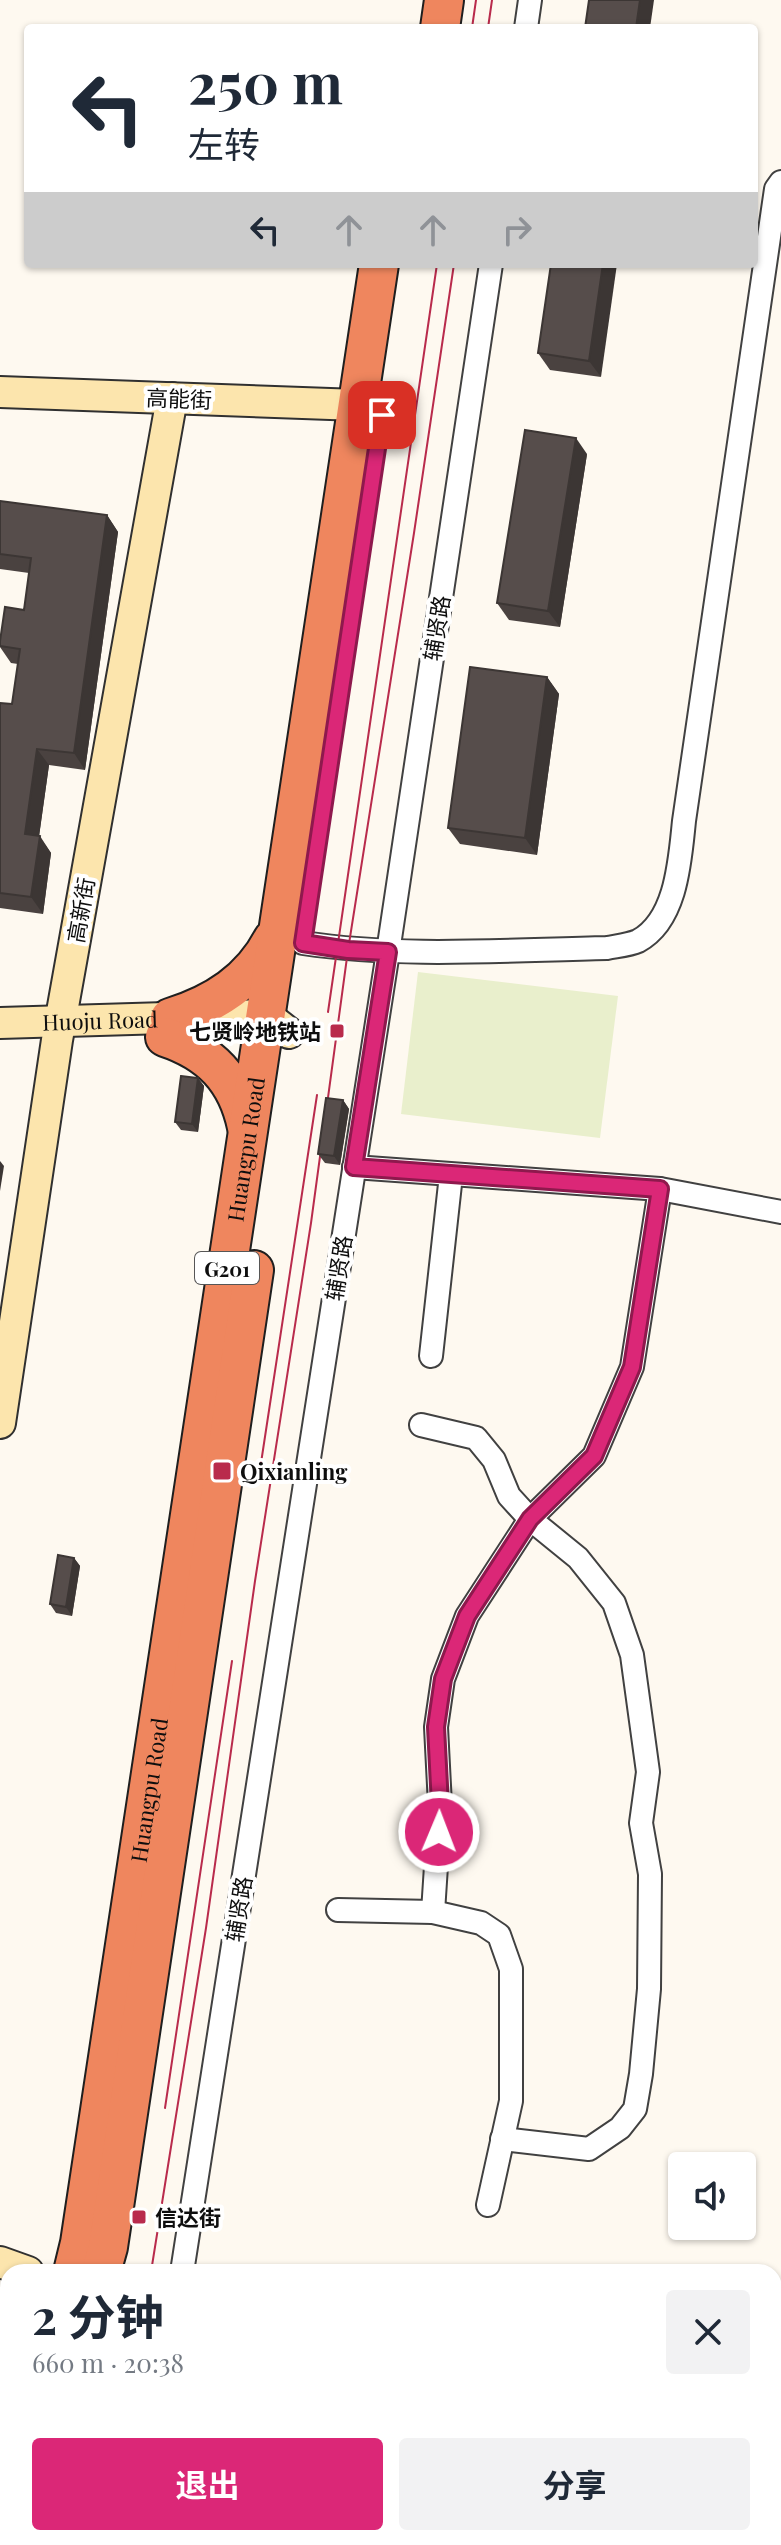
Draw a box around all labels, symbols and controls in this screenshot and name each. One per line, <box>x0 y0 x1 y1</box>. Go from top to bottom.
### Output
text: 250 m <box>188 44 343 119</box>
icon: left <box>56 56 160 160</box>
text: 左转 <box>188 119 260 167</box>
icon: left <box>243 208 287 252</box>
icon: ahead <box>327 208 371 252</box>
icon: ahead <box>411 208 455 252</box>
icon: right <box>495 208 539 252</box>
pin <box>348 381 416 449</box>
street label: 高能街 <box>145 382 213 414</box>
icon: arrive <box>360 393 404 437</box>
street label: 辅贤路 <box>416 593 456 663</box>
street label: 高新街 <box>59 875 101 945</box>
street label: Huoju Road <box>42 1003 158 1037</box>
place label: 七贤岭地铁站 <box>189 1016 321 1046</box>
marker: 七贤岭地铁站 <box>328 1022 346 1040</box>
street label: Huangpu Road <box>220 1075 271 1224</box>
street label: 辅贤路 <box>318 1233 358 1303</box>
road number: G201 <box>195 1252 259 1284</box>
place label: Qixianling <box>240 1456 348 1486</box>
marker: Qixianling <box>211 1460 233 1482</box>
street label: Huangpu Road <box>123 1715 174 1864</box>
position arrow <box>397 1790 481 1874</box>
street label: 辅贤路 <box>218 1874 258 1944</box>
map controls <box>668 2152 756 2240</box>
button: sound <box>668 2152 756 2240</box>
place label: 信达街 <box>155 2202 221 2232</box>
marker: 信达街 <box>130 2208 148 2226</box>
text: 2 分钟 <box>32 2283 164 2347</box>
button: close <box>666 2290 750 2374</box>
text: 660 m · 20:38 <box>32 2345 184 2380</box>
button: 退出 <box>32 2438 383 2530</box>
button: 分享 <box>399 2438 750 2530</box>

